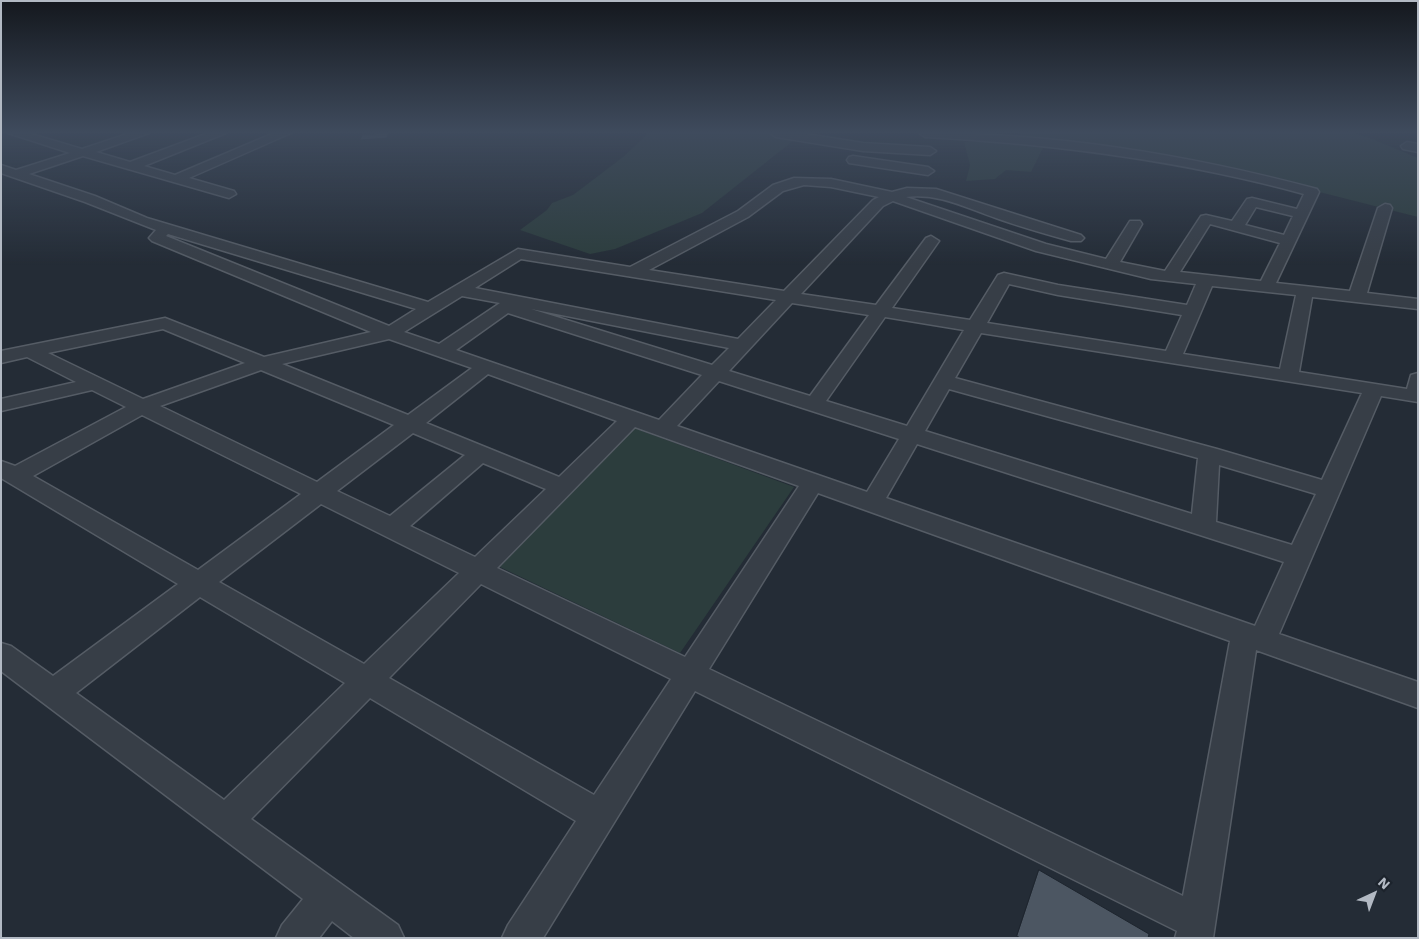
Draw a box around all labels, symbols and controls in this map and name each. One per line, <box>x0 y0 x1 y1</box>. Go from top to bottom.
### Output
north arrow <box>1349 869 1399 919</box>
text: N <box>1375 874 1393 892</box>

